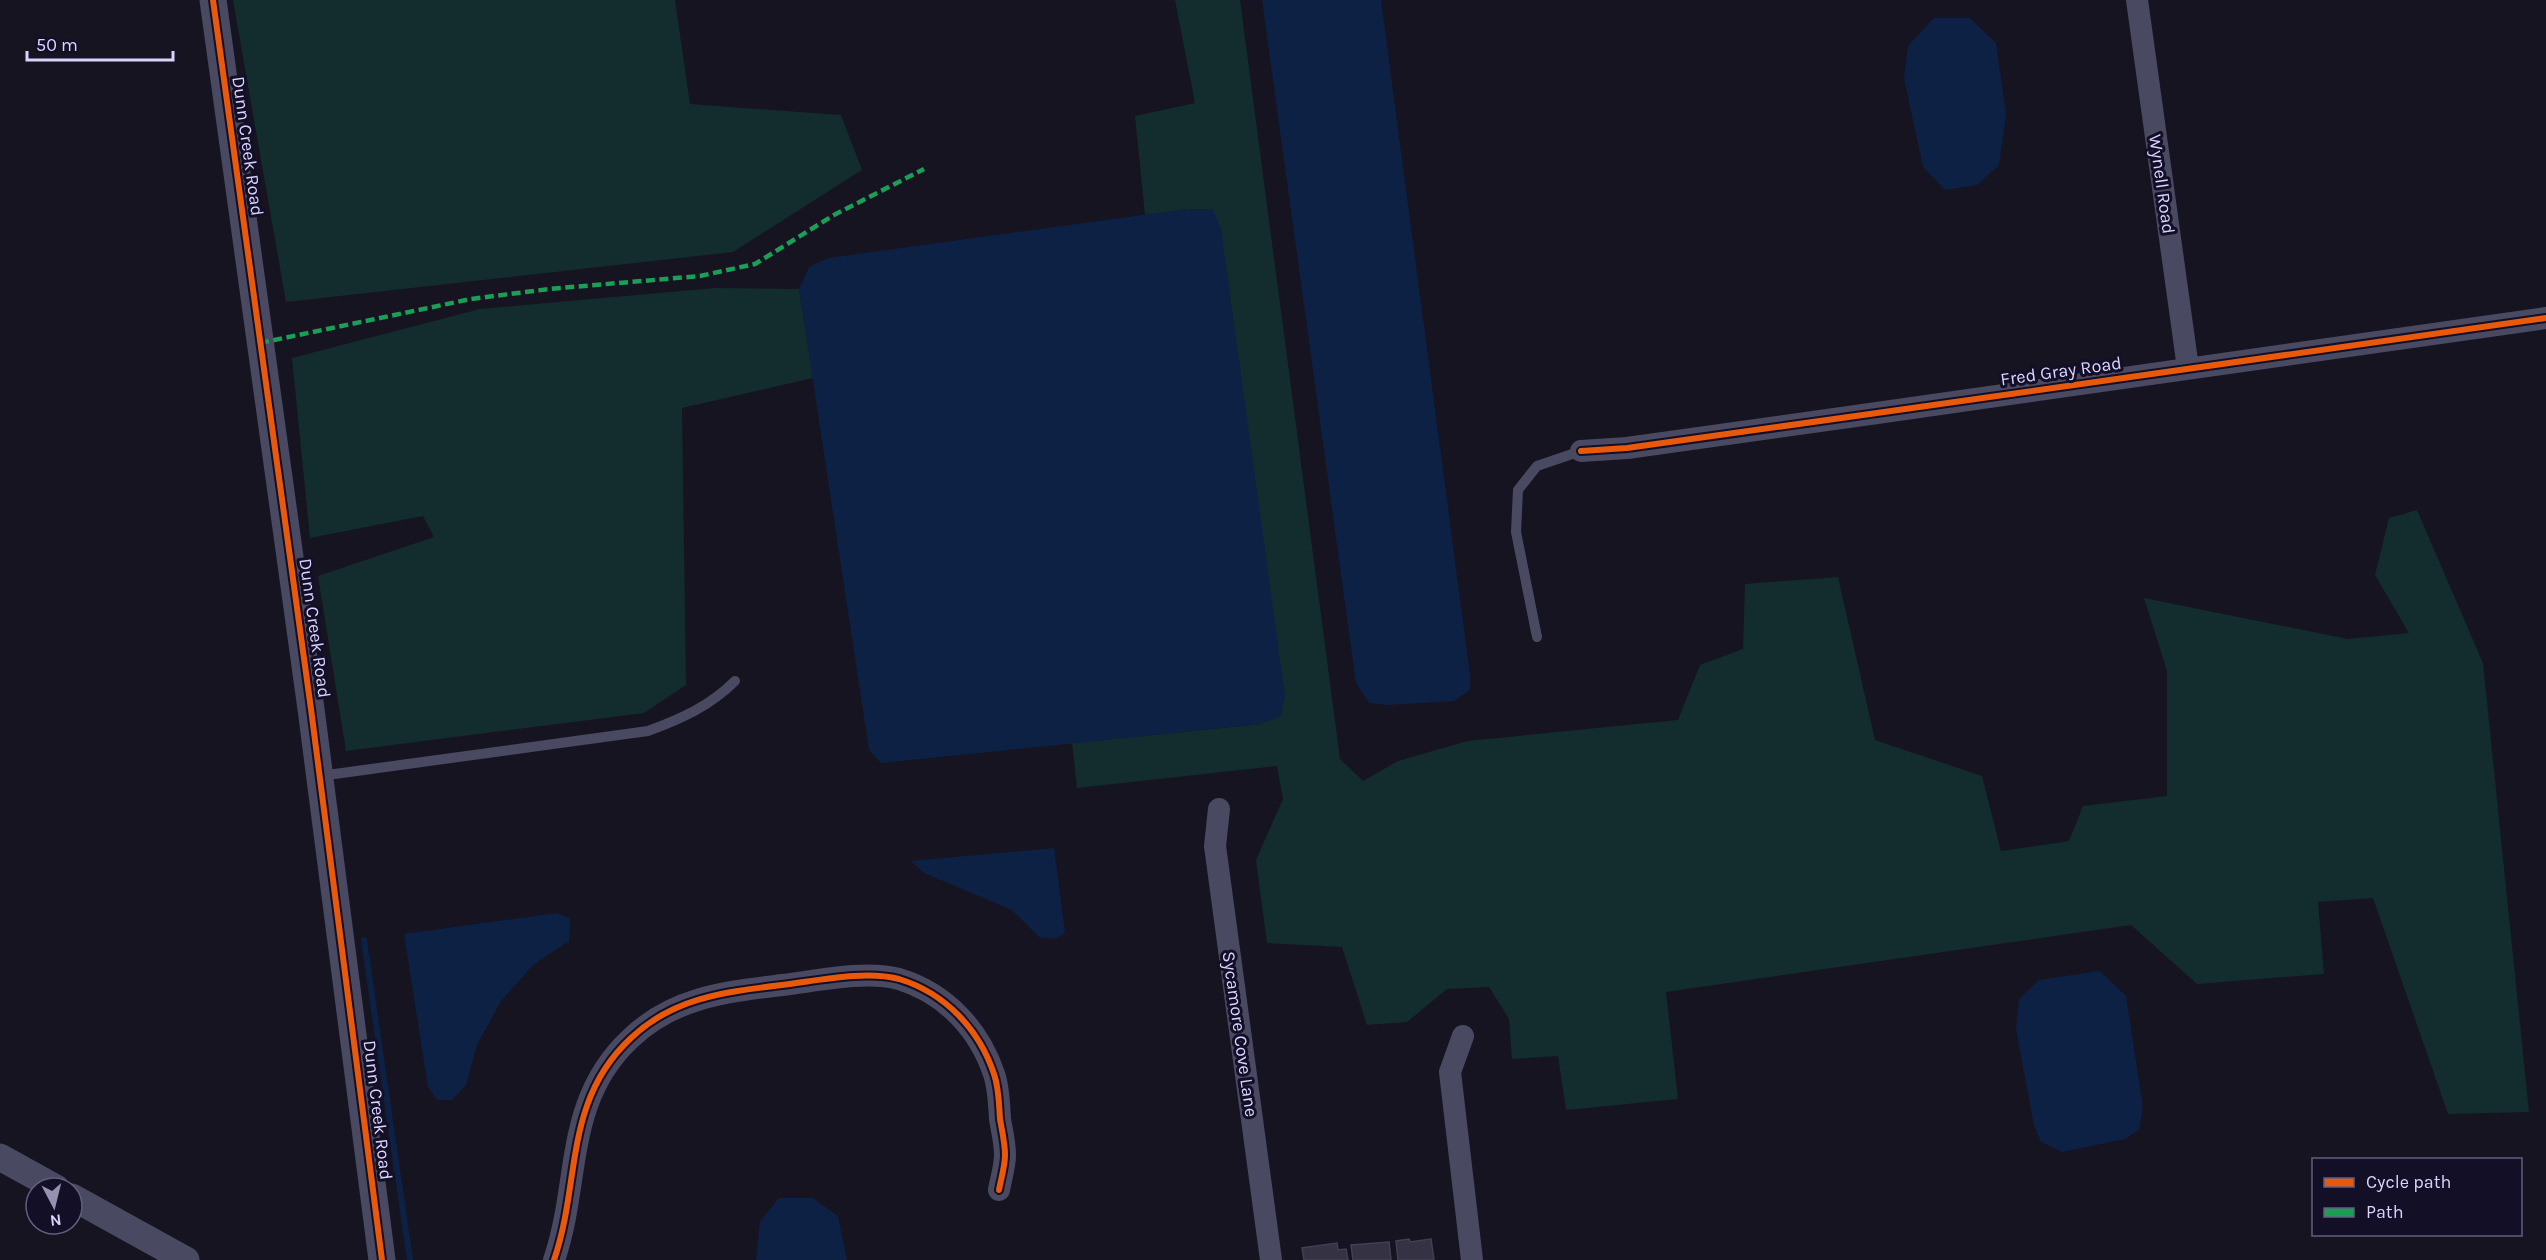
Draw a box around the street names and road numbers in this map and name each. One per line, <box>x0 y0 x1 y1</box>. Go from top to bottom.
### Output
street label: Dunn Creek Road <box>227 75 269 217</box>
street label: Wynell Road <box>2144 133 2180 235</box>
street label: Fred Gray Road <box>1999 352 2123 390</box>
street label: Dunn Creek Road <box>294 557 336 699</box>
street label: Sycamore Cove Lane <box>1217 950 1263 1118</box>
street label: Dunn Creek Road <box>359 1039 397 1181</box>

